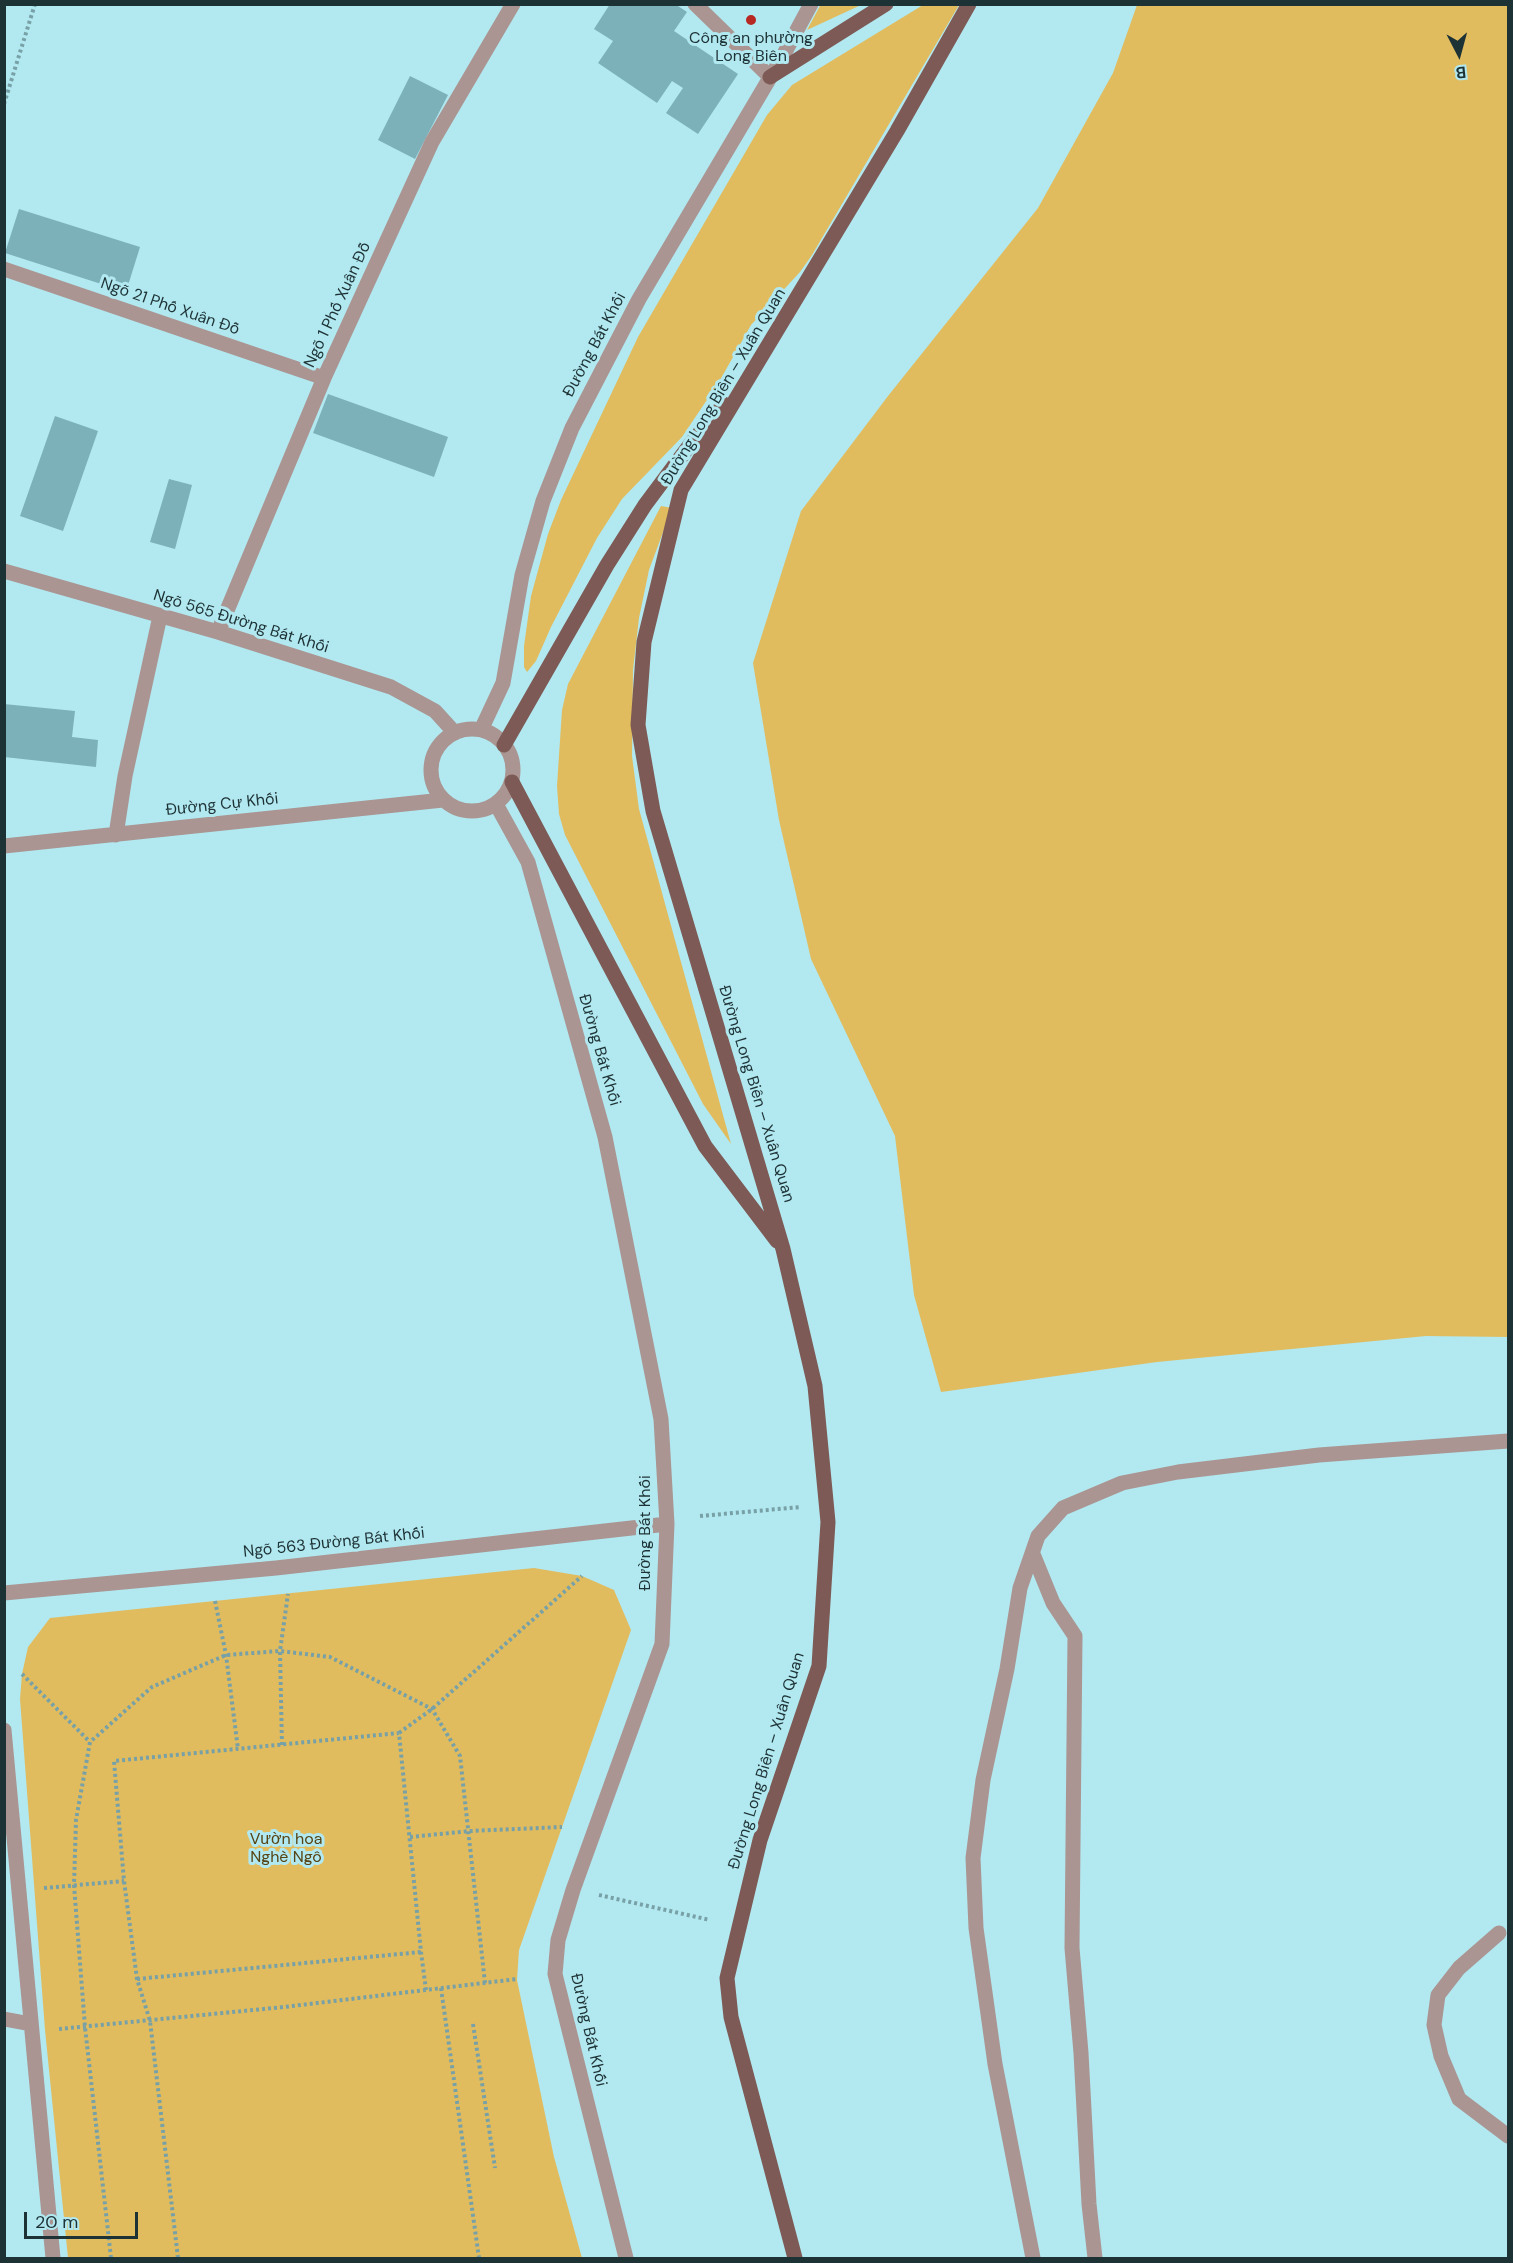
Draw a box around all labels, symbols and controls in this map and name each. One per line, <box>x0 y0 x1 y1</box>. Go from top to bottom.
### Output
marker: Công an phường Long Biên <box>744 13 758 27</box>
north arrow <box>1429 24 1489 84</box>
place label: Công an phường Long Biên <box>689 29 813 67</box>
text: B <box>1455 61 1467 83</box>
street label: Ngõ 1 Phố Xuân Đỗ <box>300 239 376 371</box>
street label: Ngõ 21 Phố Xuân Đỗ <box>98 274 242 340</box>
street label: Đường Long Biên – Xuân Quan <box>658 285 790 489</box>
street label: Đường Bát Khối <box>559 290 631 400</box>
street label: Ngõ 565 Đường Bát Khối <box>151 586 331 658</box>
street label: Đường Cự Khối <box>165 790 279 820</box>
street label: Đường Long Biên – Xuân Quan <box>714 983 798 1205</box>
street label: Đường Bát Khối <box>574 992 624 1108</box>
street label: Đường Bát Khối <box>636 1475 656 1591</box>
street label: Ngõ 563 Đường Bát Khối <box>242 1524 426 1562</box>
street label: Đường Long Biên – Xuân Quan <box>725 1650 809 1872</box>
park label: Vườn hoa Nghè Ngô <box>250 1830 322 1868</box>
street label: Đường Bát Khối <box>566 1972 610 2088</box>
scale bar <box>27 2200 141 2238</box>
text: 20 m <box>35 2210 78 2234</box>

